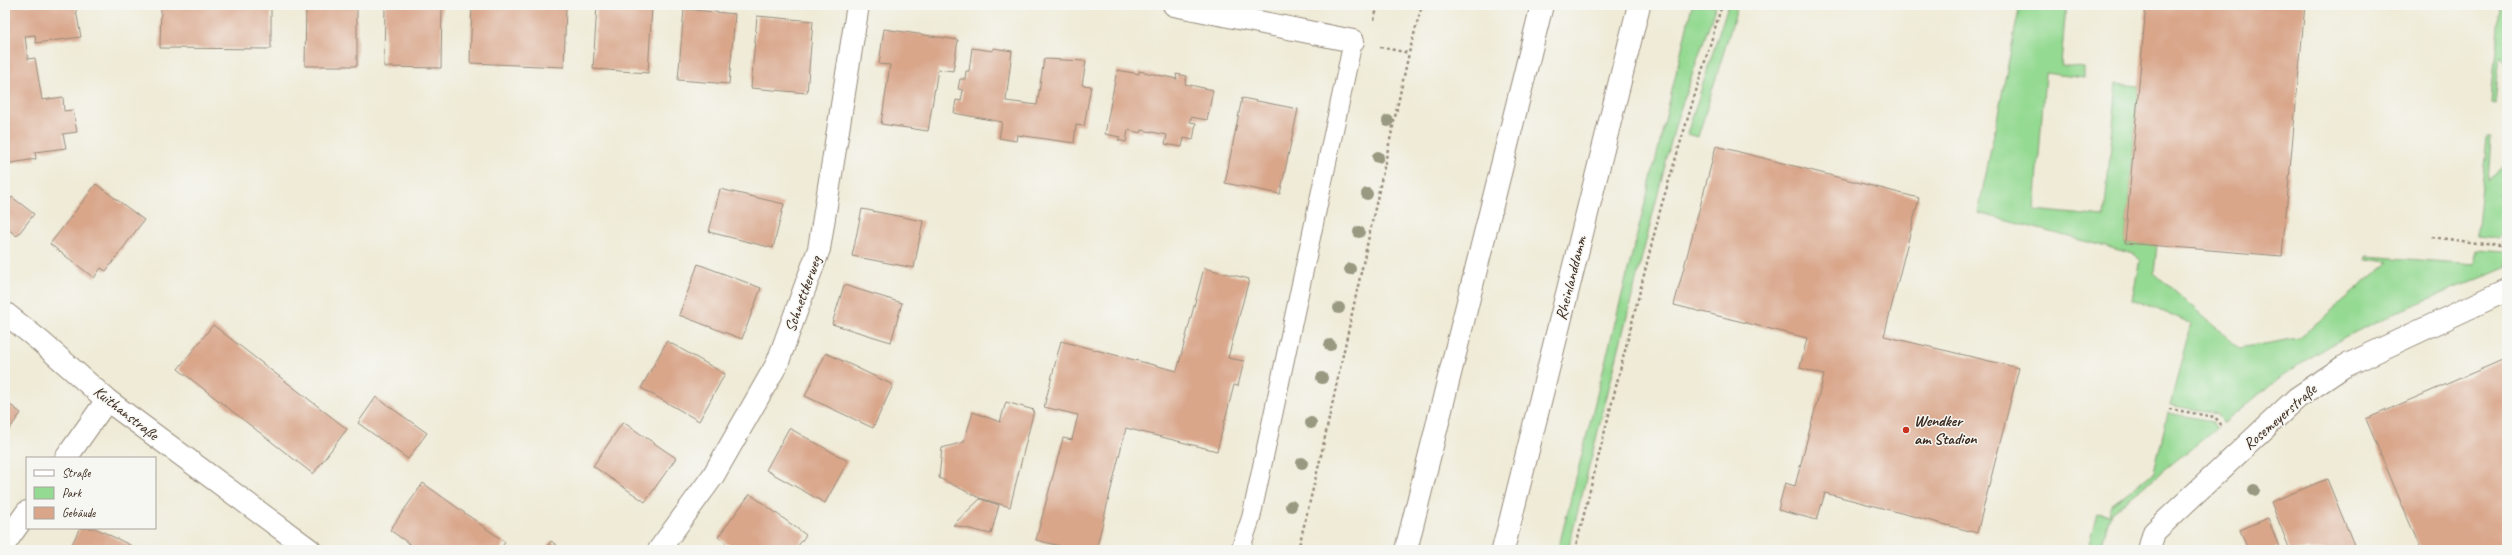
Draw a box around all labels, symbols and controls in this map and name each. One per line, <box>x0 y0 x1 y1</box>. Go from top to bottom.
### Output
street label: Rheinlanddamm <box>1551 233 1591 322</box>
street label: Schnettkerweg <box>780 252 826 335</box>
street label: Rosemeyerstraße <box>2239 379 2322 454</box>
street label: Kuithanstraße <box>89 381 164 446</box>
place label: Wendker am Stadion <box>1914 411 1977 449</box>
marker: Wendker am Stadion <box>1901 425 1911 435</box>
legend <box>26 457 156 529</box>
text: Straße <box>62 465 91 481</box>
text: Park <box>62 485 83 501</box>
text: Gebäude <box>62 505 96 521</box>

